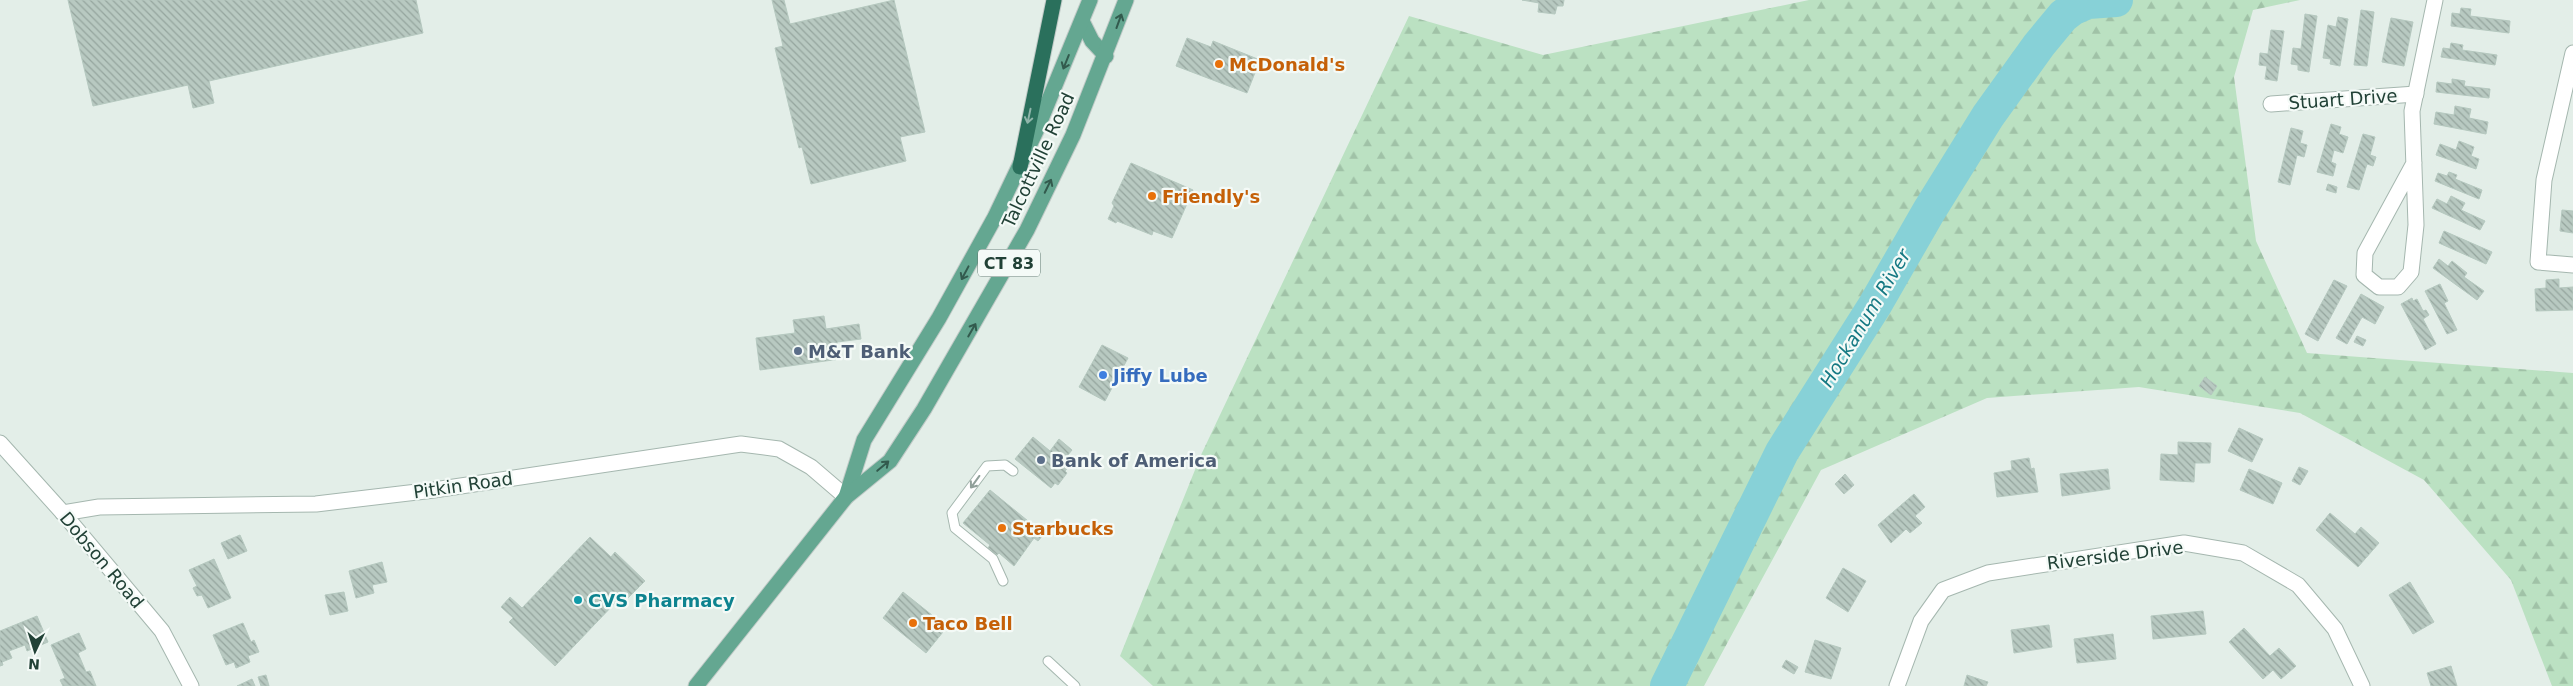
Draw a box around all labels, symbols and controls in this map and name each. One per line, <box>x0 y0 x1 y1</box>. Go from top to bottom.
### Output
one-way arrow <box>1115 14 1124 29</box>
one-way arrow <box>1060 54 1069 69</box>
place label: McDonald's <box>1229 54 1345 75</box>
marker: McDonald's <box>1213 58 1225 70</box>
street label: Stuart Drive <box>2288 85 2398 113</box>
street label: Talcottville Road <box>997 89 1079 232</box>
one-way arrow <box>1024 108 1033 124</box>
one-way arrow <box>1043 179 1053 194</box>
place label: Friendly's <box>1162 186 1260 207</box>
marker: Friendly's <box>1146 190 1158 202</box>
water label: Hockanum River <box>1815 244 1915 391</box>
road number: CT 83 <box>978 250 1040 276</box>
one-way arrow <box>960 265 970 279</box>
one-way arrow <box>967 323 977 337</box>
place label: M&T Bank <box>808 341 912 362</box>
marker: M&T Bank <box>792 345 804 357</box>
place label: Jiffy Lube <box>1111 365 1208 386</box>
marker: Jiffy Lube <box>1097 369 1109 381</box>
place label: Bank of America <box>1051 450 1217 471</box>
marker: Bank of America <box>1035 454 1047 466</box>
one-way arrow <box>877 460 890 471</box>
street label: Pitkin Road <box>412 468 514 502</box>
one-way arrow <box>970 475 980 489</box>
street label: Dobson Road <box>56 508 148 612</box>
place label: Starbucks <box>1012 518 1114 539</box>
marker: Starbucks <box>996 522 1008 534</box>
street label: Riverside Drive <box>2046 536 2184 574</box>
place label: CVS Pharmacy <box>588 590 735 611</box>
marker: CVS Pharmacy <box>572 594 584 606</box>
place label: Taco Bell <box>923 613 1013 634</box>
marker: Taco Bell <box>907 617 919 629</box>
north arrow <box>10 626 60 676</box>
text: N <box>28 656 40 672</box>

